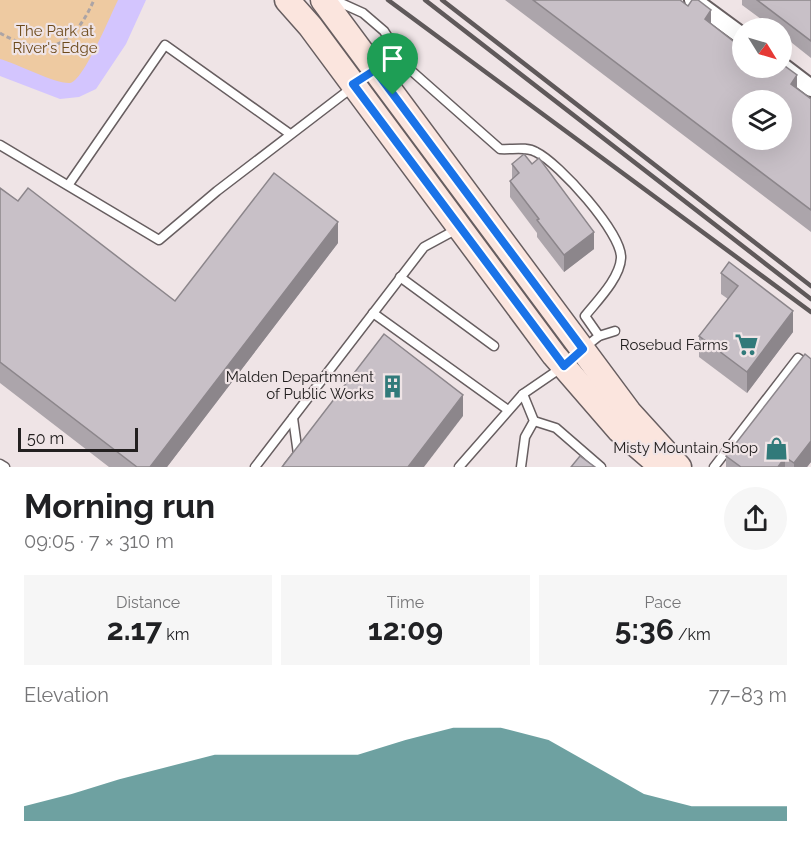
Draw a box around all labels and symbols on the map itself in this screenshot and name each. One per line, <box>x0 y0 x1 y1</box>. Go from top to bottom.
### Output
north arrow <box>732 18 792 78</box>
park label: The Park at River's Edge <box>13 22 98 57</box>
pin <box>367 33 418 95</box>
supermarket icon: Rosebud Farms <box>733 332 759 358</box>
place label: Rosebud Farms <box>620 336 728 354</box>
place label: Malden Departmnent of Public Works <box>226 368 374 403</box>
building icon: Malden Departmnent of Public Works <box>379 373 405 399</box>
scale bar <box>18 425 138 453</box>
shop icon: Misty Mountain Shop <box>763 435 789 461</box>
place label: Misty Mountain Shop <box>613 439 758 457</box>

